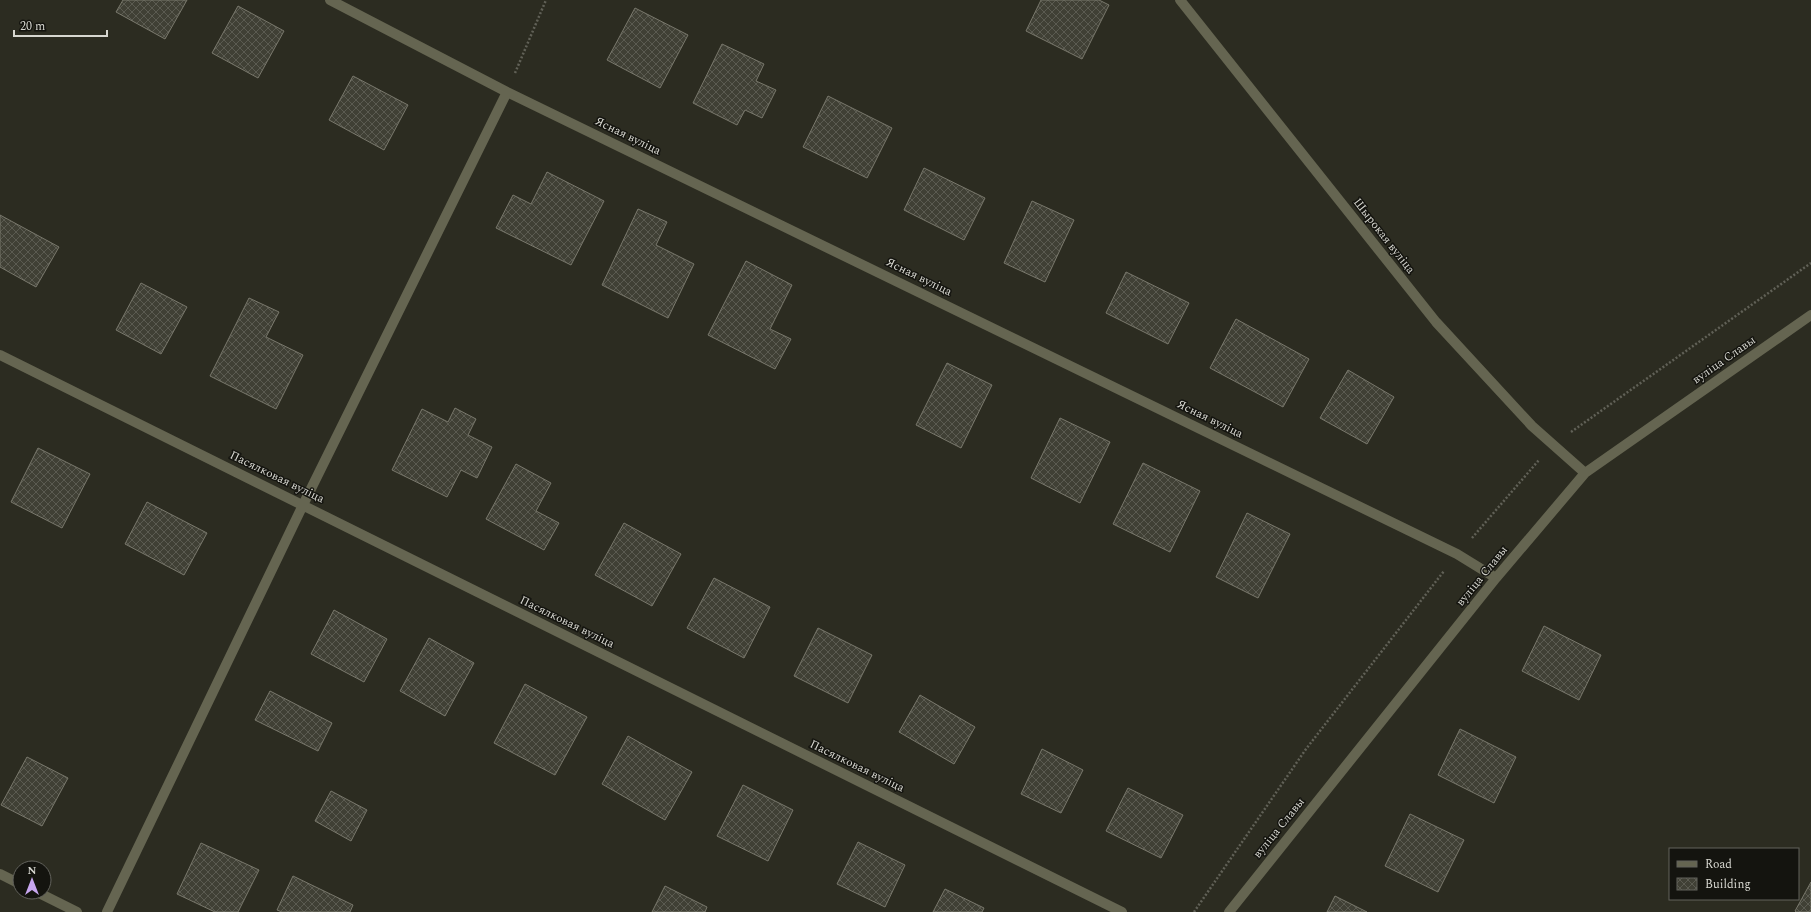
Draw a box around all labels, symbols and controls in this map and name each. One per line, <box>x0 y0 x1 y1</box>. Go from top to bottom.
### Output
scale bar <box>14 12 107 38</box>
text: 20 m <box>20 17 45 36</box>
street label: Ясная вуліца <box>592 112 664 160</box>
street label: Шырокая вуліца <box>1348 194 1420 278</box>
street label: Ясная вуліца <box>883 253 955 301</box>
street label: вуліца Славы <box>1688 331 1760 389</box>
street label: Ясная вуліца <box>1174 395 1246 443</box>
street label: Пасялковая вуліца <box>226 446 328 508</box>
street label: вуліца Славы <box>1451 541 1513 611</box>
street label: Пасялковая вуліца <box>516 591 618 653</box>
street label: Пасялковая вуліца <box>806 735 908 797</box>
street label: вуліца Славы <box>1248 793 1310 863</box>
legend <box>1669 848 1799 900</box>
text: Road <box>1705 855 1732 874</box>
north arrow <box>12 860 52 900</box>
text: N <box>28 862 37 879</box>
text: Building <box>1705 875 1751 894</box>

